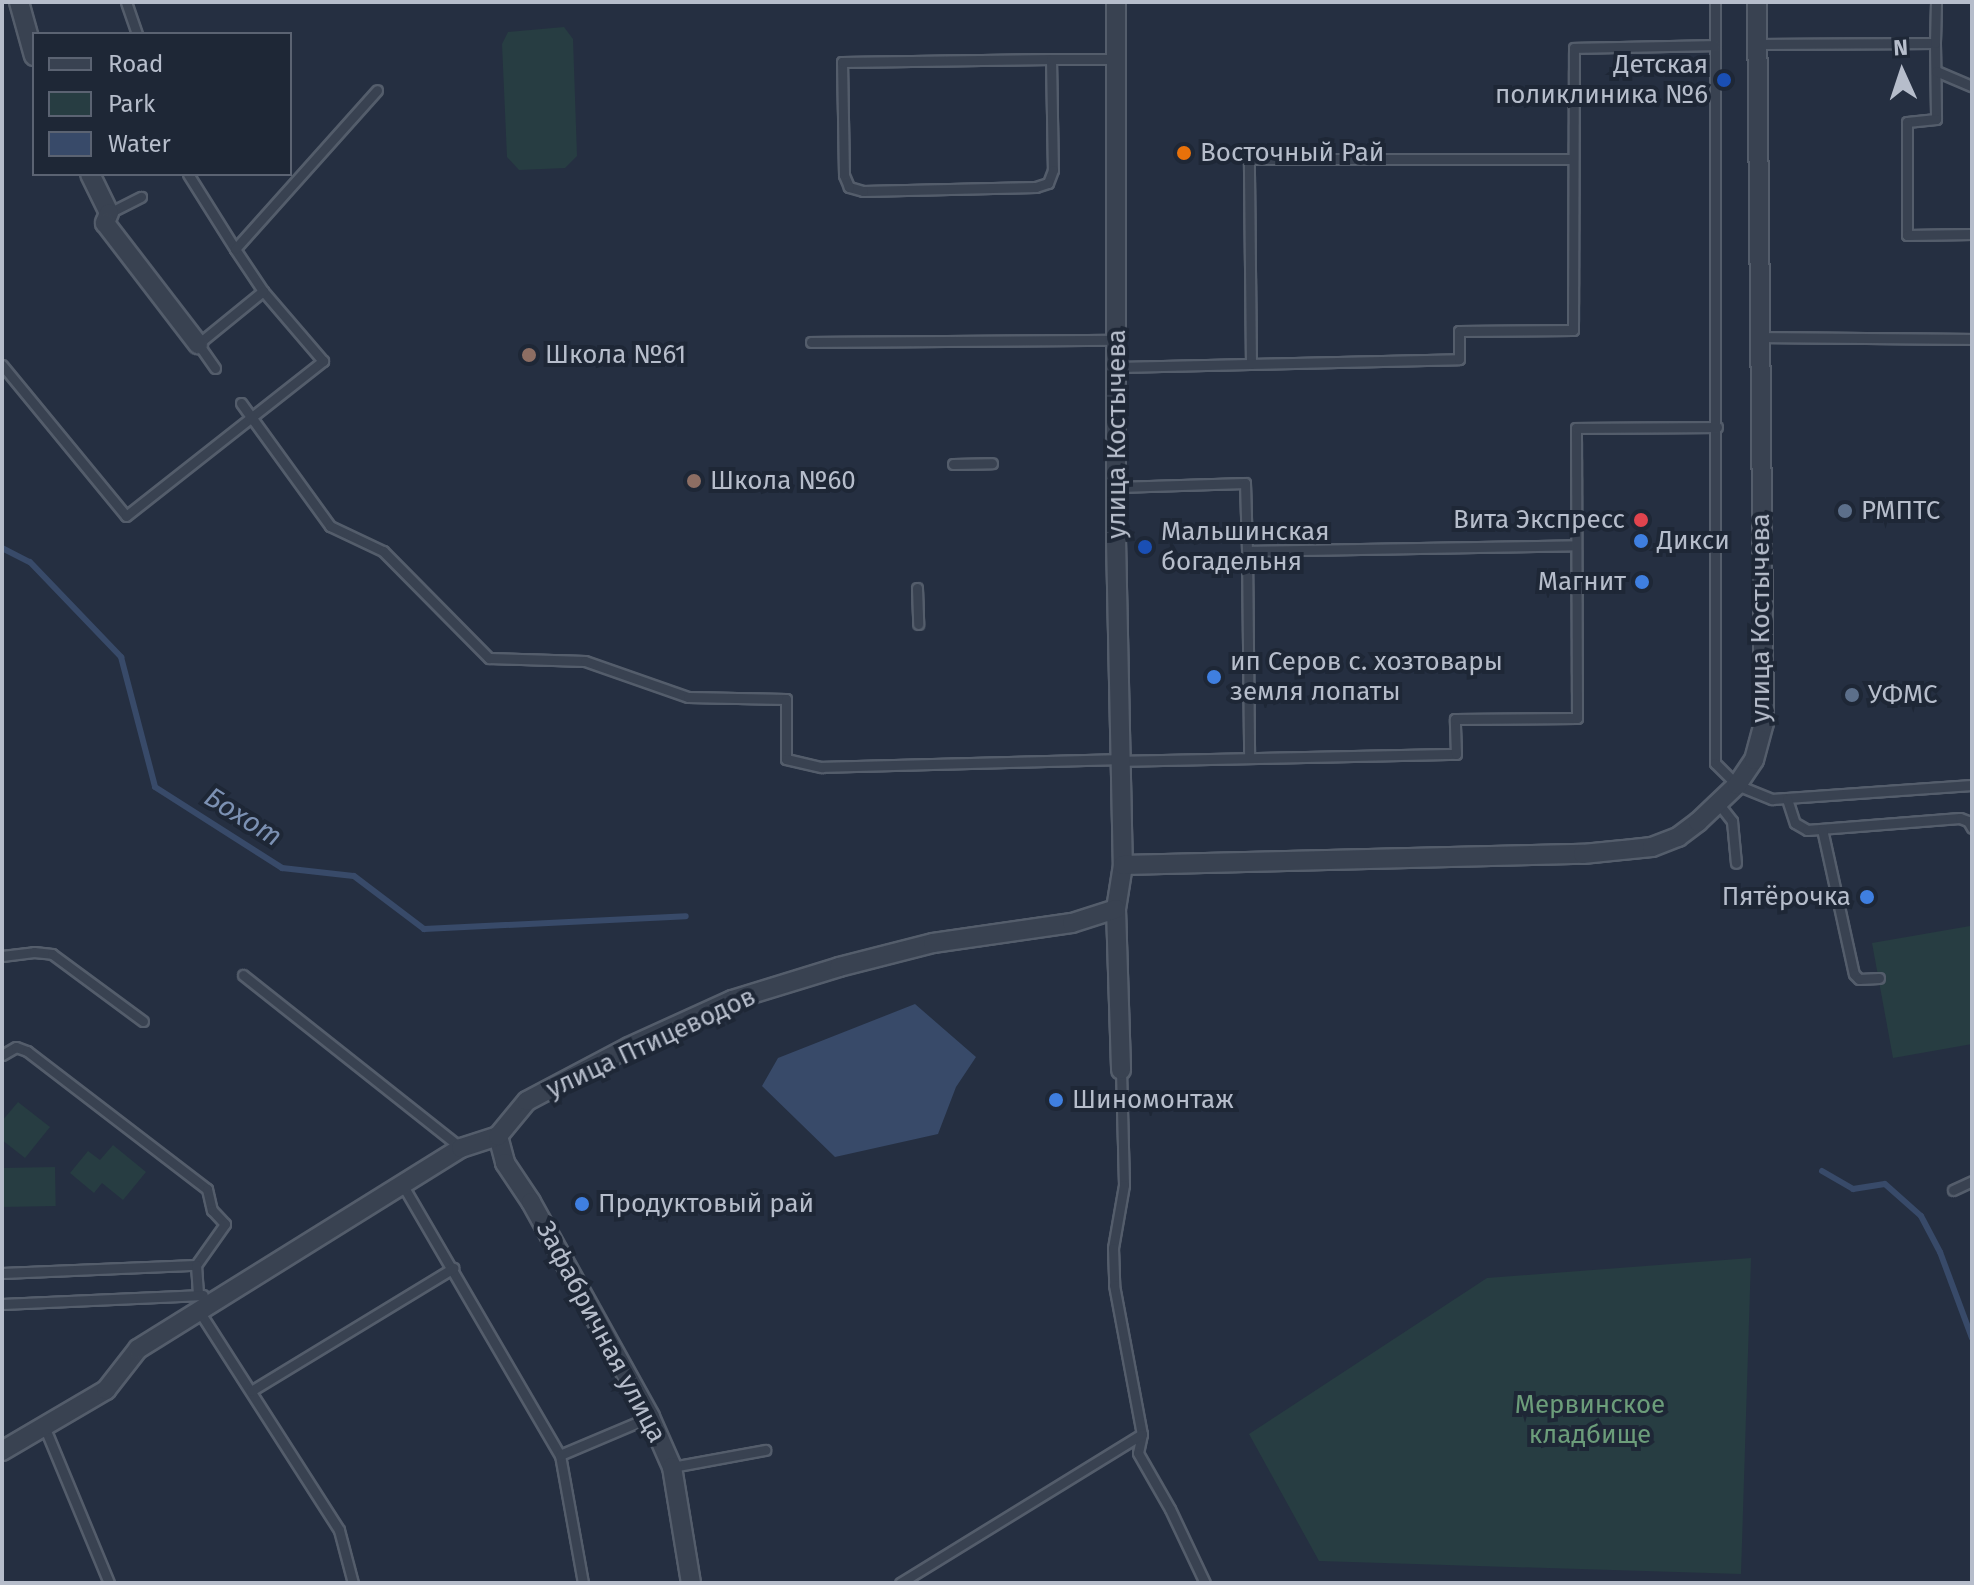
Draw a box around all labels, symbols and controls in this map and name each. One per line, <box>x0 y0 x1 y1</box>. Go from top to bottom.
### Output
legend <box>32 32 292 176</box>
north arrow <box>1862 32 1942 112</box>
text: N <box>1893 34 1909 61</box>
place label: Детская поликлиника №6 <box>1495 49 1708 110</box>
text: Road <box>108 50 163 78</box>
marker: Детская поликлиника №6 <box>1715 71 1733 89</box>
text: Park <box>108 90 155 118</box>
text: Water <box>108 130 171 158</box>
place label: Восточный Рай <box>1200 137 1384 169</box>
marker: Восточный Рай <box>1175 144 1193 162</box>
street label: улица Костычева <box>1101 329 1133 539</box>
place label: Школа №61 <box>545 339 686 371</box>
marker: Школа №61 <box>520 346 538 364</box>
place label: Школа №60 <box>710 465 856 497</box>
marker: Школа №60 <box>685 472 703 490</box>
place label: РМПТС <box>1861 495 1940 527</box>
marker: РМПТС <box>1836 502 1854 520</box>
place label: Вита Экспресс <box>1453 504 1625 536</box>
marker: Вита Экспресс <box>1632 511 1650 529</box>
street label: улица Костычева <box>1745 513 1777 723</box>
place label: Мальшинская богадельня <box>1161 516 1329 578</box>
place label: Дикси <box>1657 525 1730 557</box>
marker: Дикси <box>1632 532 1650 550</box>
marker: Мальшинская богадельня <box>1136 538 1154 556</box>
place label: Магнит <box>1538 566 1626 598</box>
marker: Магнит <box>1633 573 1651 591</box>
place label: ип Серов с. хозтовары земля лопаты <box>1230 646 1503 708</box>
marker: ип Серов с. хозтовары земля лопаты <box>1205 668 1223 686</box>
place label: УФМС <box>1868 679 1937 711</box>
marker: УФМС <box>1843 686 1861 704</box>
water label: Бохот <box>198 780 288 854</box>
place label: Пятёрочка <box>1722 881 1851 913</box>
marker: Пятёрочка <box>1858 888 1876 906</box>
street label: улица Птицеводов <box>541 981 761 1105</box>
place label: Шиномонтаж <box>1072 1084 1234 1116</box>
marker: Шиномонтаж <box>1047 1091 1065 1109</box>
place label: Продуктовый рай <box>598 1188 814 1220</box>
marker: Продуктовый рай <box>573 1195 591 1213</box>
street label: Зафабричная улица <box>529 1216 673 1448</box>
park label: Мервинское кладбище <box>1515 1389 1665 1450</box>

